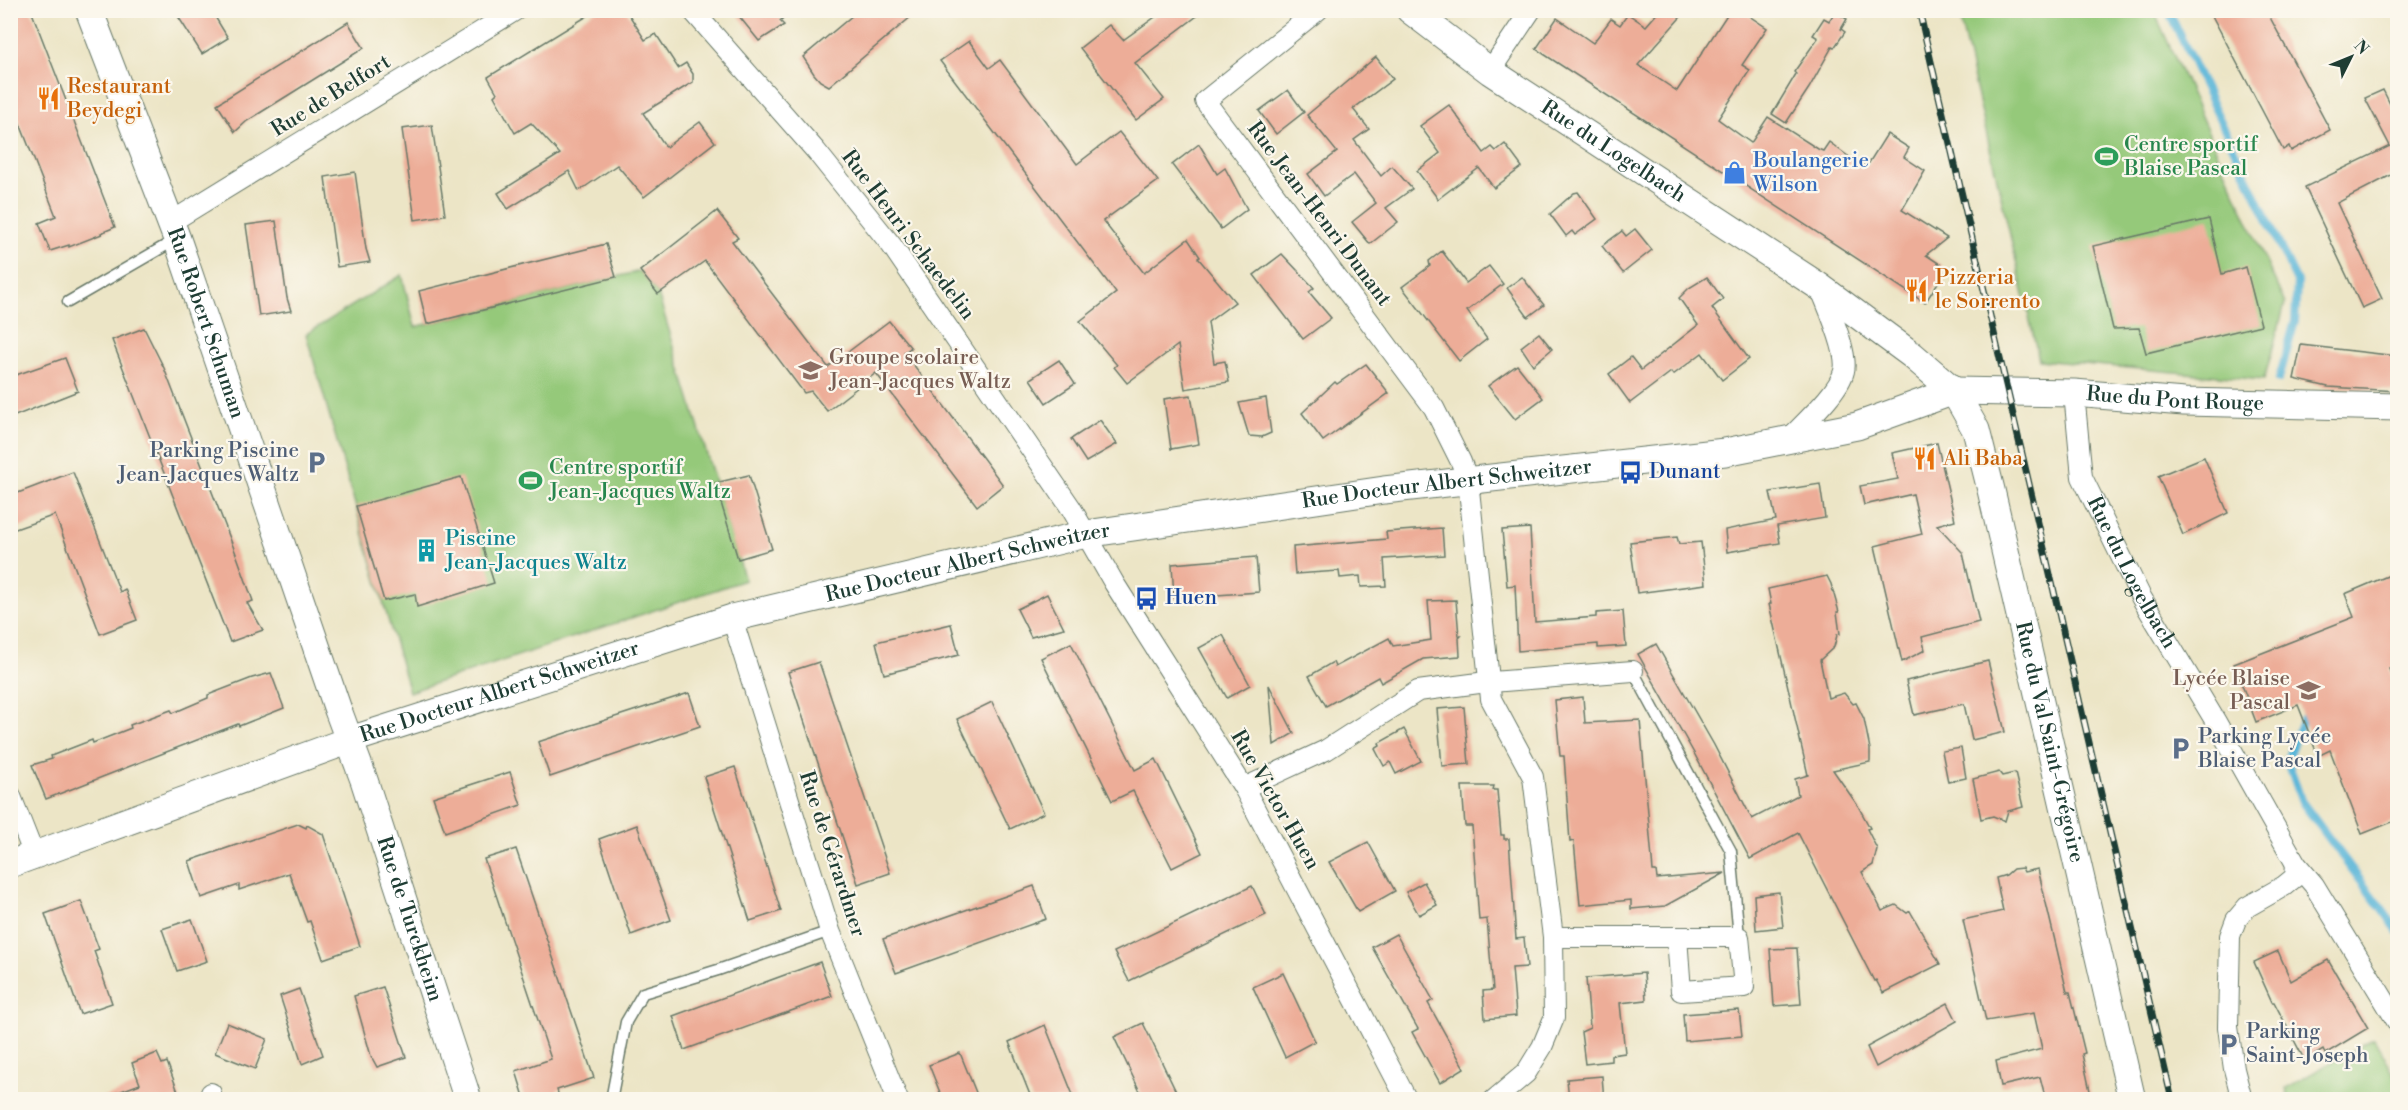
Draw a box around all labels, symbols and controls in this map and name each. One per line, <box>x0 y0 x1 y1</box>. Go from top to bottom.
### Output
north arrow <box>2321 27 2381 87</box>
text: N <box>2350 36 2373 59</box>
street label: Rue de Belfort <box>266 49 396 143</box>
place label: Restaurant Beydegi <box>66 74 172 124</box>
restaurant icon: Restaurant Beydegi <box>36 86 62 112</box>
street label: Rue du Logelbach <box>1536 95 1691 209</box>
street label: Rue Jean-Henri Dunant <box>1241 117 1397 312</box>
place label: Centre sportif Blaise Pascal <box>2123 132 2259 182</box>
sports icon: Centre sportif Blaise Pascal <box>2093 144 2119 170</box>
street label: Rue Henri Schaedelin <box>835 145 981 326</box>
place label: Boulangerie Wilson <box>1752 148 1869 198</box>
shop icon: Boulangerie Wilson <box>1722 160 1748 186</box>
street label: Rue Robert Schuman <box>161 224 251 422</box>
place label: Pizzeria le Sorrento <box>1935 265 2041 315</box>
restaurant icon: Pizzeria le Sorrento <box>1904 277 1930 303</box>
place label: Groupe scolaire Jean-Jacques Waltz <box>828 345 1011 395</box>
school or university icon: Groupe scolaire Jean-Jacques Waltz <box>798 357 824 383</box>
street label: Rue du Pont Rouge <box>2085 381 2264 417</box>
place label: Parking Piscine Jean-Jacques Waltz <box>116 438 299 488</box>
restaurant icon: Ali Baba <box>1912 446 1938 472</box>
place label: Ali Baba <box>1942 446 2023 472</box>
parking icon: Parking Piscine Jean-Jacques Waltz <box>304 450 330 476</box>
street label: Rue Docteur Albert Schweitzer <box>1300 454 1593 515</box>
place label: Centre sportif Jean-Jacques Waltz <box>548 455 731 505</box>
bus stop icon: Dunant <box>1618 459 1644 485</box>
place label: Dunant <box>1649 459 1721 485</box>
sports icon: Centre sportif Jean-Jacques Waltz <box>518 467 544 493</box>
street label: Rue du Logelbach <box>2081 492 2182 654</box>
street label: Rue Docteur Albert Schweitzer <box>823 518 1112 608</box>
place label: Piscine Jean-Jacques Waltz <box>444 526 627 576</box>
building icon: Piscine Jean-Jacques Waltz <box>414 538 440 564</box>
bus stop icon: Huen <box>1134 585 1160 611</box>
place label: Huen <box>1165 585 1217 611</box>
street label: Rue du Val Saint-Grégoire <box>2009 619 2090 865</box>
street label: Rue Docteur Albert Schweitzer <box>357 635 643 749</box>
place label: Lycée Blaise Pascal <box>2172 666 2290 716</box>
school or university icon: Lycée Blaise Pascal <box>2295 678 2321 704</box>
place label: Parking Lycée Blaise Pascal <box>2197 724 2331 774</box>
street label: Rue Victor Huen <box>1224 725 1326 875</box>
parking icon: Parking Lycée Blaise Pascal <box>2167 736 2193 762</box>
street label: Rue de Gérardmer <box>793 768 871 940</box>
street label: Rue de Turckheim <box>370 833 448 1005</box>
place label: Parking Saint-Joseph <box>2246 1019 2369 1069</box>
parking icon: Parking Saint-Joseph <box>2215 1031 2241 1057</box>

